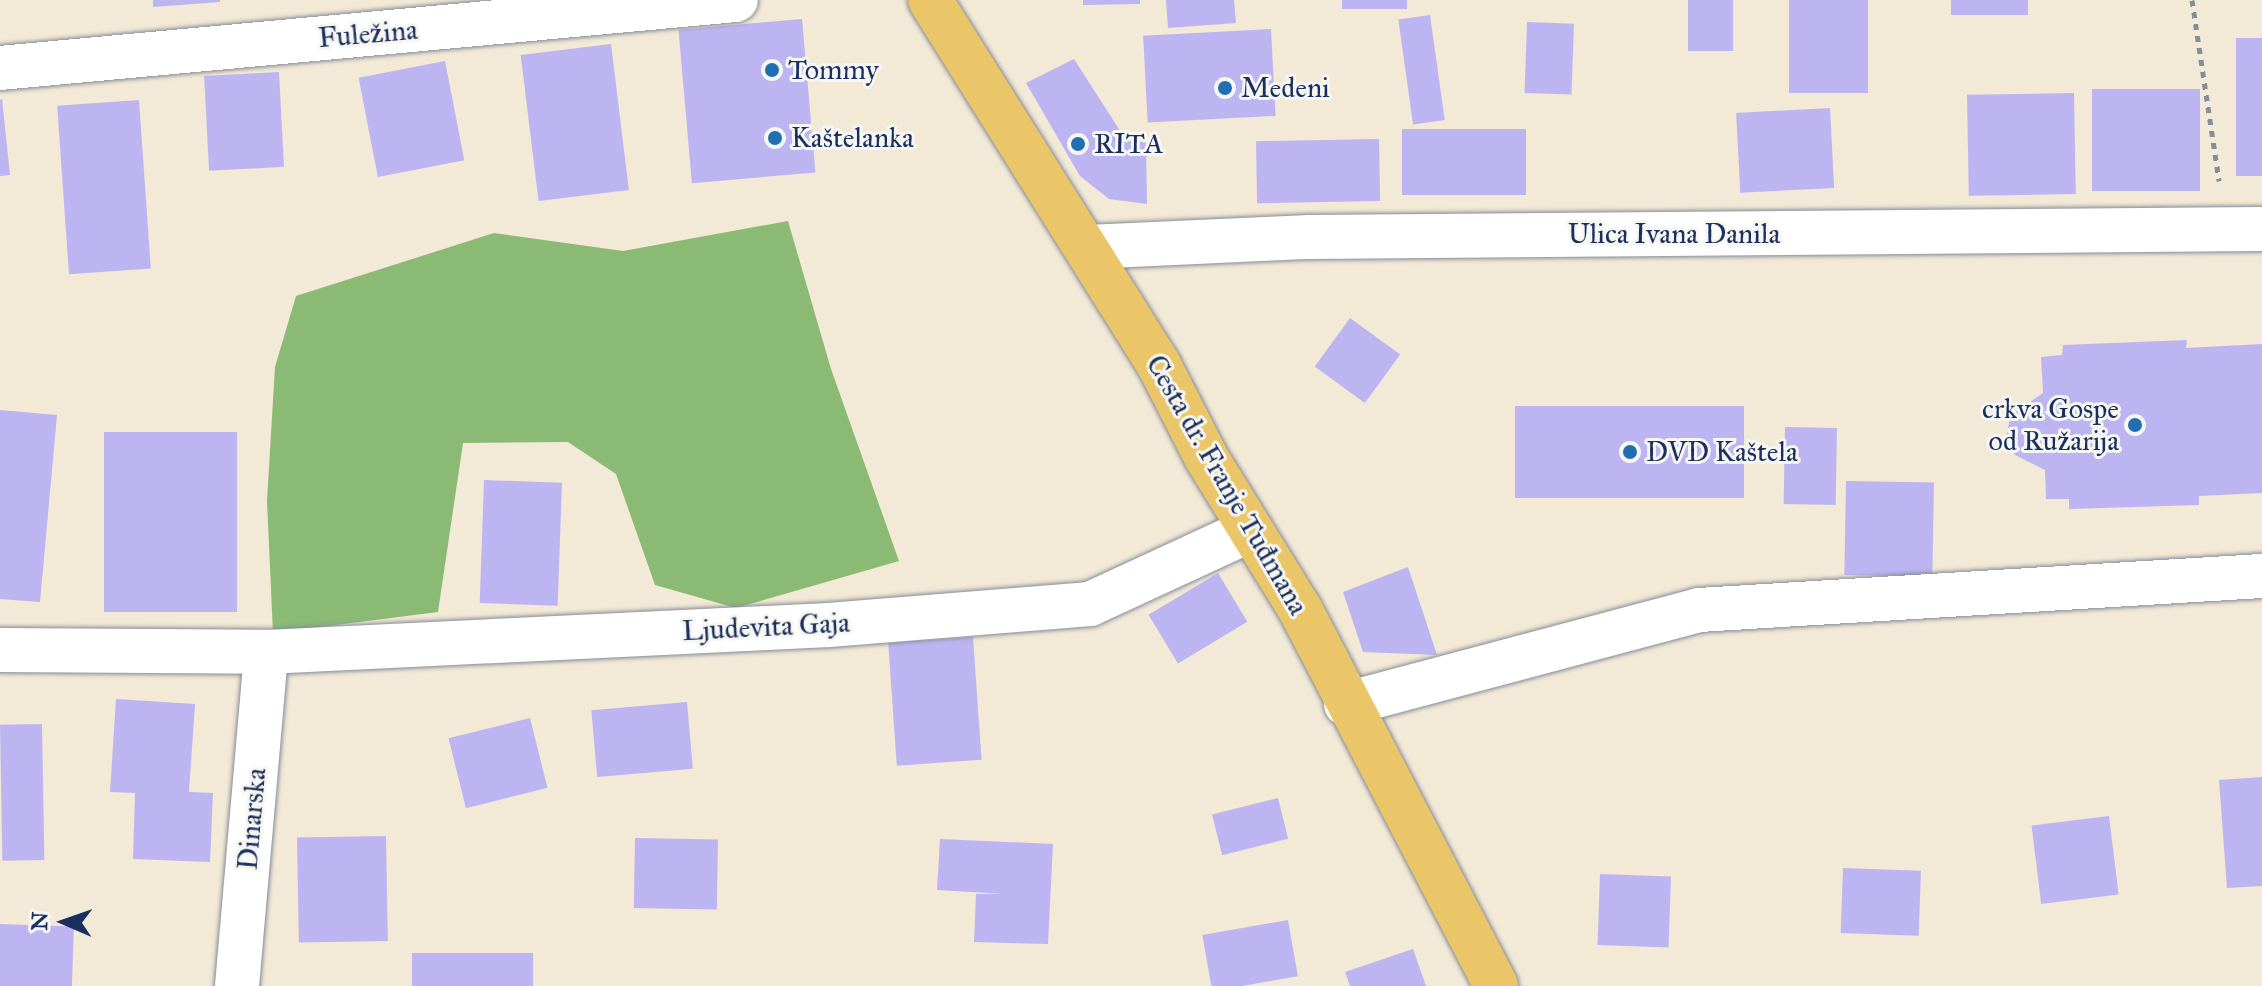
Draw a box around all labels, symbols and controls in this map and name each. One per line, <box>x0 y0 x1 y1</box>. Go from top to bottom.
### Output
street label: Fuležina <box>317 13 419 55</box>
place label: Tommy <box>788 53 879 87</box>
marker: Tommy <box>763 61 781 79</box>
place label: Medeni <box>1241 71 1330 105</box>
marker: Medeni <box>1216 79 1234 97</box>
place label: Kaštelanka <box>791 121 914 155</box>
place label: RITA <box>1094 127 1163 161</box>
marker: Kaštelanka <box>766 129 784 147</box>
marker: RITA <box>1069 135 1087 153</box>
street label: Ulica Ivana Danila <box>1568 217 1780 251</box>
street label: Cesta dr. Franje Tuđmana <box>1139 349 1315 621</box>
place label: crkva Gospe od Ružarija <box>1982 392 2119 458</box>
marker: crkva Gospe od Ružarija <box>2126 416 2144 434</box>
place label: DVD Kaštela <box>1646 435 1798 469</box>
marker: DVD Kaštela <box>1621 443 1639 461</box>
street label: Ljudevita Gaja <box>681 606 851 648</box>
street label: Dinarska <box>231 767 273 871</box>
north arrow <box>24 882 104 962</box>
text: N <box>26 911 53 931</box>

